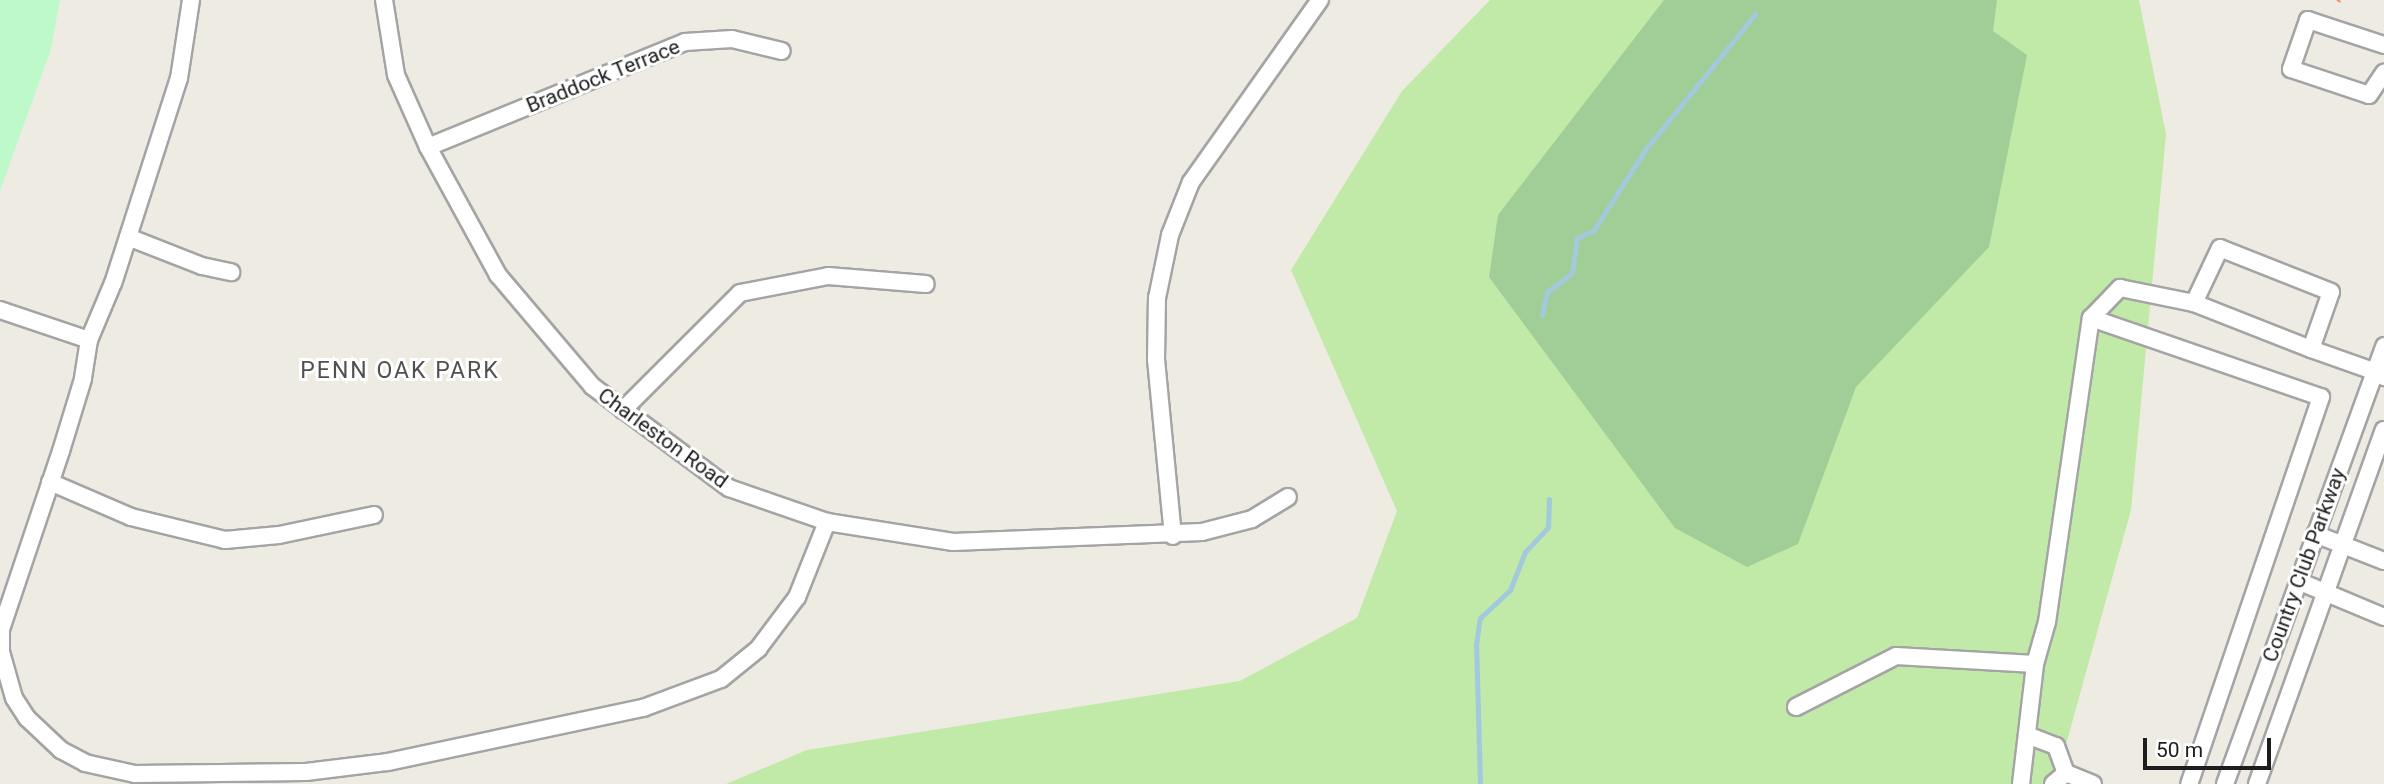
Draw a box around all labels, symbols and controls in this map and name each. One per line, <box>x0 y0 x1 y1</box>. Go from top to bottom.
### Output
street label: Braddock Terrace <box>522 34 684 118</box>
district label: PENN OAK PARK <box>302 357 498 385</box>
street label: Charleston Road <box>593 382 733 494</box>
street label: Country Club Parkway <box>2257 464 2351 666</box>
scale bar <box>2146 724 2274 768</box>
text: 50 m <box>2156 738 2203 762</box>

